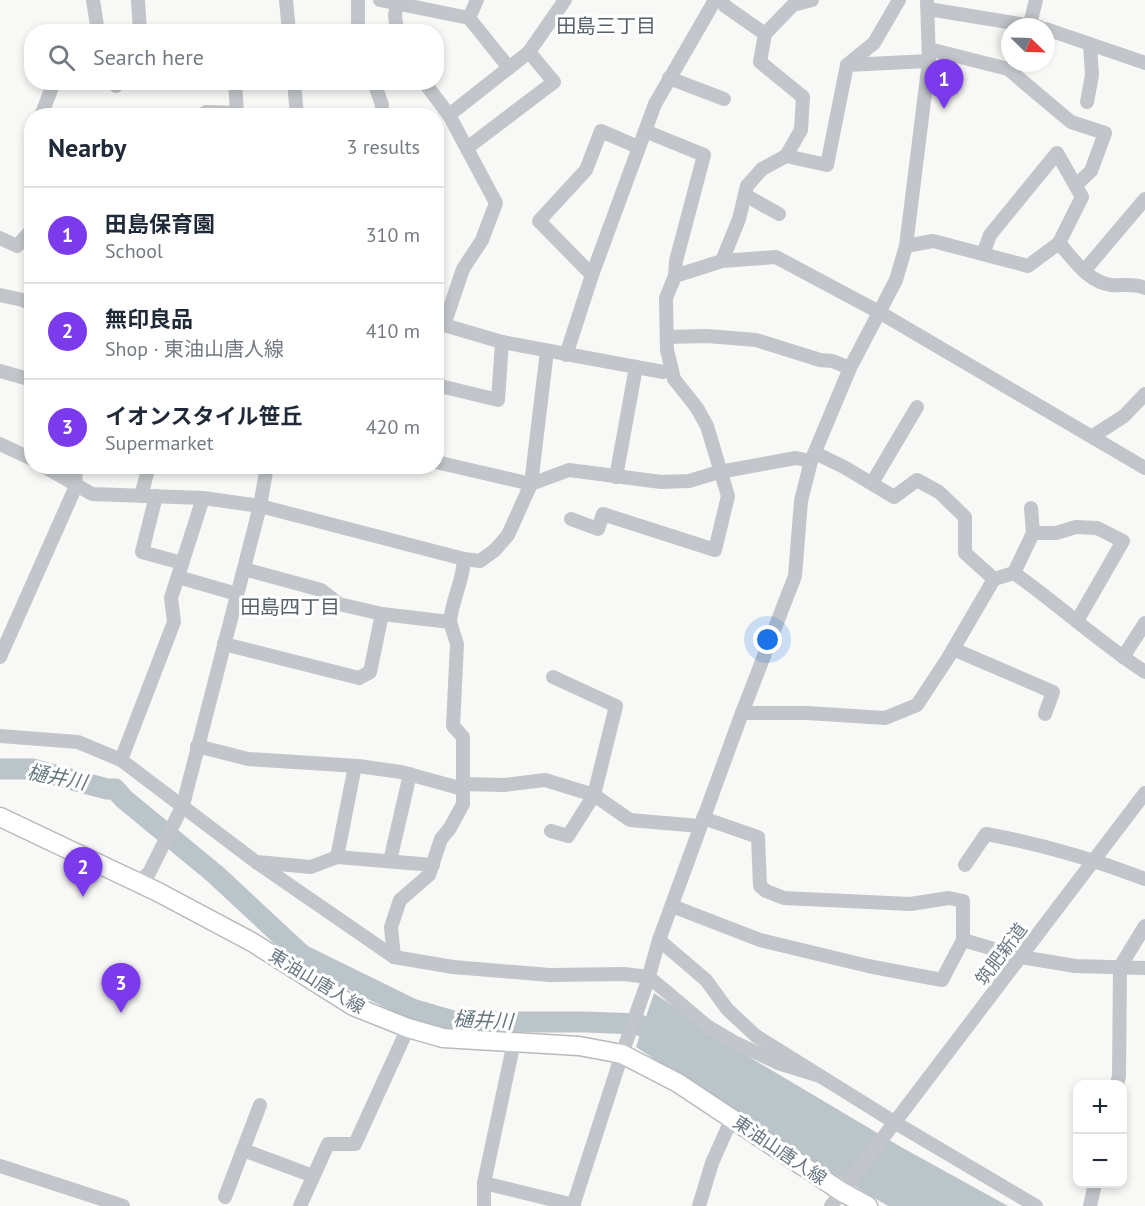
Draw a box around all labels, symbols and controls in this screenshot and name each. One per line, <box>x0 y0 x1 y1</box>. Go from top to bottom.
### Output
district label: 田島三丁目 <box>556 13 656 39</box>
north arrow <box>1001 18 1055 72</box>
search box <box>24 24 444 90</box>
icon: search <box>45 41 78 74</box>
text: Search here <box>93 43 204 71</box>
pin: 1 <box>924 60 964 109</box>
text: Nearby <box>48 131 126 164</box>
text: 3 results <box>347 134 420 160</box>
text: 田島保育園 <box>105 210 215 238</box>
text: 1 <box>62 222 73 248</box>
text: 310 m <box>366 222 420 248</box>
text: School <box>105 238 163 264</box>
text: 無印良品 <box>105 305 193 333</box>
text: 2 <box>62 318 73 344</box>
text: 410 m <box>366 318 420 344</box>
text: Shop · 東油山唐人線 <box>105 336 284 362</box>
text: イオンスタイル笹丘 <box>105 402 303 430</box>
text: 3 <box>62 414 73 440</box>
text: 420 m <box>366 414 420 440</box>
text: Supermarket <box>105 430 213 456</box>
district label: 田島四丁目 <box>240 594 340 620</box>
your location <box>753 625 782 654</box>
water label: 樋井川 <box>25 759 91 796</box>
pin: 2 <box>64 848 103 897</box>
street label: 筑肥新道 <box>970 918 1032 990</box>
street label: 東油山唐人線 <box>265 943 369 1019</box>
pin: 3 <box>102 964 140 1013</box>
water label: 樋井川 <box>452 1005 516 1035</box>
map controls <box>1073 1080 1127 1188</box>
button: + <box>1073 1080 1127 1134</box>
street label: 東油山唐人線 <box>729 1110 831 1190</box>
button: − <box>1073 1134 1127 1188</box>

